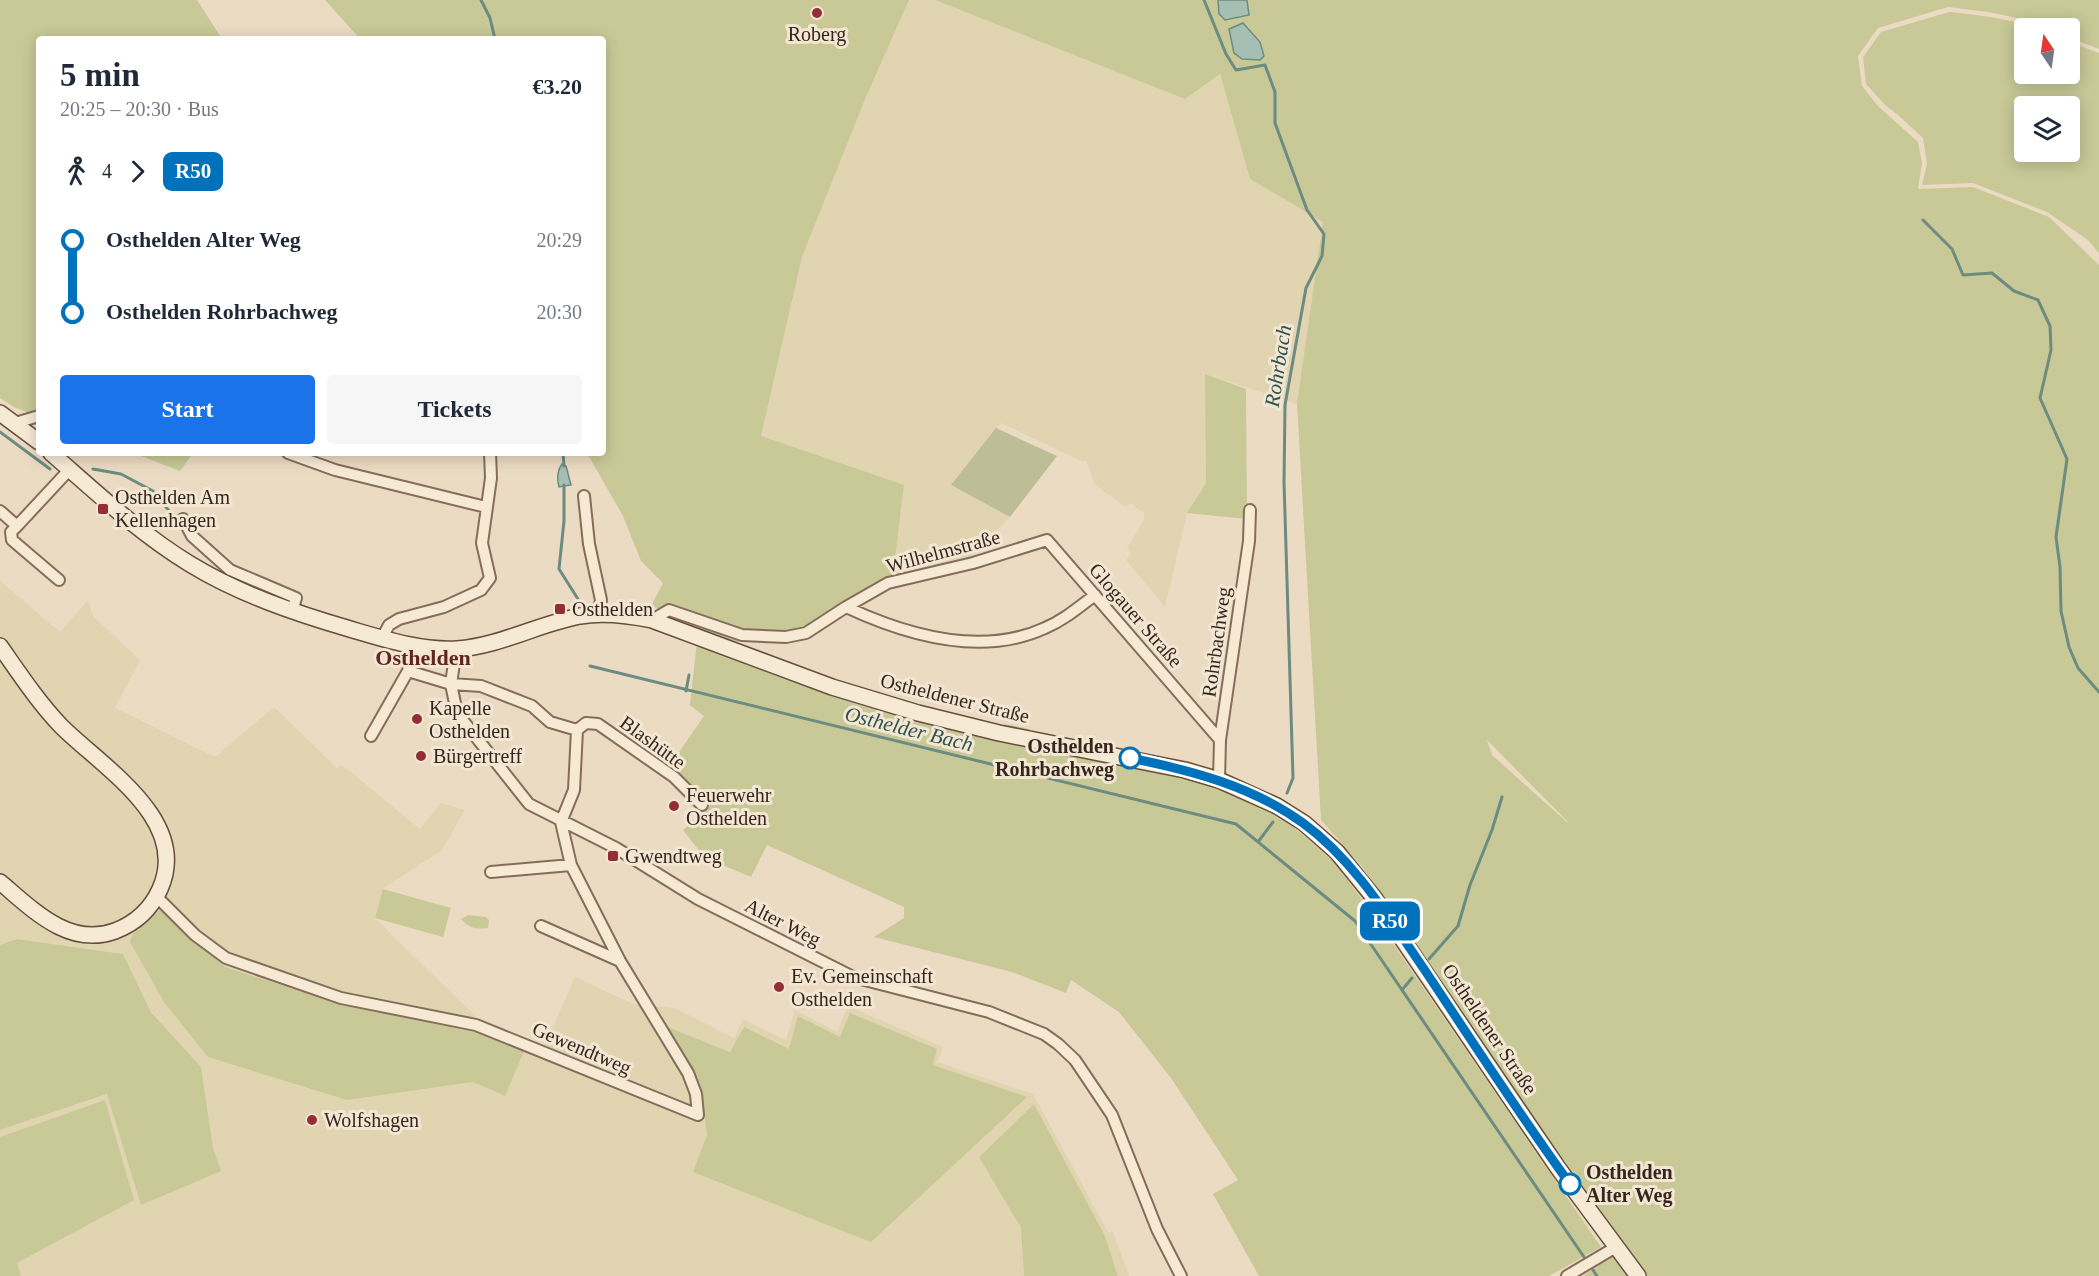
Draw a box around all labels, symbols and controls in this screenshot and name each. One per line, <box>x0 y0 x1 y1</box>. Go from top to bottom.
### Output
marker: Roberg <box>810 6 824 20</box>
north arrow <box>2014 18 2080 84</box>
map controls <box>2014 18 2080 162</box>
place label: Roberg <box>788 23 846 46</box>
text: 5 min <box>60 57 140 93</box>
text: €3.20 <box>533 74 582 99</box>
button: layers <box>2014 96 2080 162</box>
text: 20:25 – 20:30 · Bus <box>60 98 219 120</box>
icon: walk <box>60 155 93 188</box>
icon: forward <box>121 155 154 188</box>
text: R50 <box>175 159 211 183</box>
text: 4 <box>102 160 112 182</box>
text: Osthelden Alter Weg <box>106 227 301 252</box>
text: 20:29 <box>536 229 582 251</box>
text: Osthelden Rohrbachweg <box>106 299 338 324</box>
text: 20:30 <box>536 301 582 323</box>
water label: Rohrbach <box>1260 323 1296 410</box>
button: Start <box>60 375 315 444</box>
button: Tickets <box>327 375 582 444</box>
place label: Osthelden Am Kellenhagen <box>115 486 230 532</box>
marker: Osthelden Am Kellenhagen <box>96 502 110 516</box>
street label: Wilhelmstraße <box>884 525 1002 577</box>
street label: Glogauer Straße <box>1084 559 1187 672</box>
street label: Rohrbachweg <box>1197 585 1236 699</box>
place label: Osthelden <box>572 598 653 620</box>
marker: Osthelden <box>553 602 567 616</box>
district label: Osthelden <box>375 645 471 670</box>
street label: Ostheldener Straße <box>878 669 1032 727</box>
place label: Kapelle Osthelden <box>429 697 510 742</box>
water label: Osthelder Bach <box>842 701 976 757</box>
street label: Blashütte <box>616 711 690 773</box>
marker: Kapelle Osthelden <box>410 712 424 726</box>
place label: Osthelden Rohrbachweg <box>995 735 1114 781</box>
place label: Bürgertreff <box>433 745 523 768</box>
marker: Osthelden Rohrbachweg <box>1119 747 1141 769</box>
marker: Bürgertreff <box>414 749 428 763</box>
place label: Feuerwehr Osthelden <box>686 784 772 829</box>
marker: Feuerwehr Osthelden <box>667 799 681 813</box>
place label: Gwendtweg <box>625 845 722 868</box>
marker: Gwendtweg <box>606 849 620 863</box>
street label: Alter Weg <box>741 894 824 951</box>
line badge: R50 <box>1356 902 1424 940</box>
text: R50 <box>1372 909 1408 933</box>
street label: Ostheldener Straße <box>1438 960 1542 1099</box>
place label: Ev. Gemeinschaft Osthelden <box>791 965 933 1010</box>
marker: Ev. Gemeinschaft Osthelden <box>772 980 786 994</box>
street label: Gewendtweg <box>529 1017 635 1080</box>
place label: Wolfshagen <box>324 1109 419 1132</box>
marker: Wolfshagen <box>305 1113 319 1127</box>
place label: Osthelden Alter Weg <box>1586 1161 1673 1207</box>
marker: Osthelden Alter Weg <box>1559 1173 1581 1195</box>

